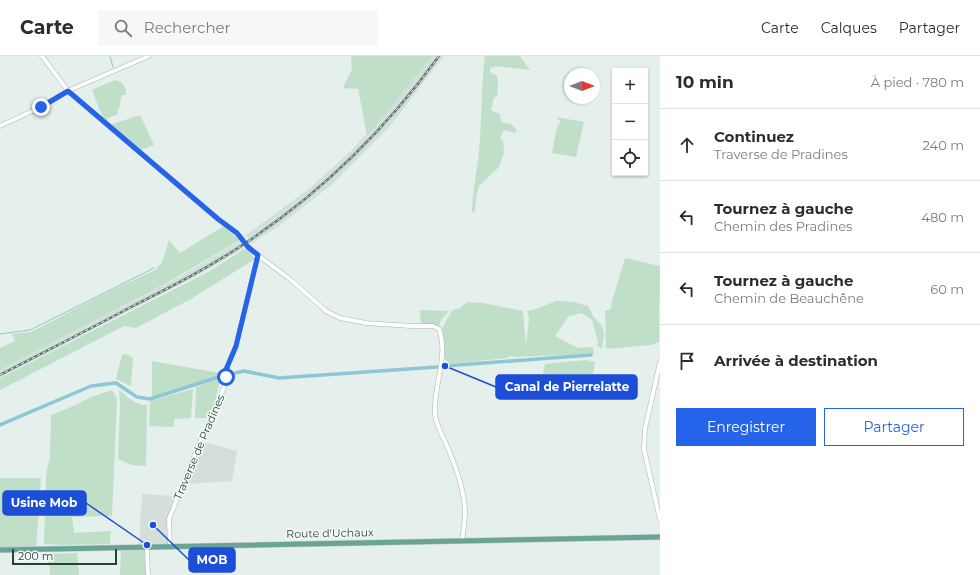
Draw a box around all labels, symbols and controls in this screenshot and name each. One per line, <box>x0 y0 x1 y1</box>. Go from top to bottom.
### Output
search box <box>98 10 378 46</box>
text: Carte <box>20 16 74 39</box>
icon: search <box>112 17 134 39</box>
text: Rechercher <box>144 18 231 37</box>
text: Carte <box>761 19 799 37</box>
text: Calques <box>821 19 877 37</box>
text: Partager <box>899 19 960 37</box>
north arrow <box>564 68 600 104</box>
map controls <box>612 68 648 176</box>
button: + <box>612 68 648 104</box>
text: 10 min <box>676 72 734 92</box>
text: À pied · 780 m <box>871 74 964 90</box>
route end <box>32 98 50 116</box>
button: − <box>612 104 648 140</box>
text: Continuez <box>714 127 794 146</box>
icon: ahead <box>676 134 698 156</box>
text: 240 m <box>923 137 964 153</box>
button: locate <box>612 140 648 176</box>
text: Traverse de Pradines <box>714 146 848 162</box>
text: Tournez à gauche <box>714 199 853 218</box>
icon: left <box>676 206 698 228</box>
text: 480 m <box>921 209 964 225</box>
text: Chemin des Pradines <box>714 218 852 234</box>
text: Tournez à gauche <box>714 271 853 290</box>
icon: left <box>676 278 698 300</box>
text: 60 m <box>930 281 964 297</box>
text: Chemin de Beauchêne <box>714 290 864 306</box>
icon: arrive <box>676 350 698 372</box>
text: Arrivée à destination <box>714 351 878 370</box>
route start <box>217 368 235 386</box>
callout: Canal de Pierrelatte <box>496 375 637 399</box>
text: Canal de Pierrelatte <box>505 379 630 394</box>
street label: Traverse de Pradines <box>170 392 228 502</box>
button: Enregistrer <box>676 408 816 446</box>
button: Partager <box>824 408 964 446</box>
callout: Usine Mob <box>3 491 86 515</box>
text: Usine Mob <box>11 495 77 510</box>
street label: Route d'Uchaux <box>286 525 374 541</box>
scale bar <box>12 547 117 566</box>
callout: MOB <box>189 548 235 572</box>
text: 200 m <box>18 549 53 563</box>
text: MOB <box>197 552 227 567</box>

